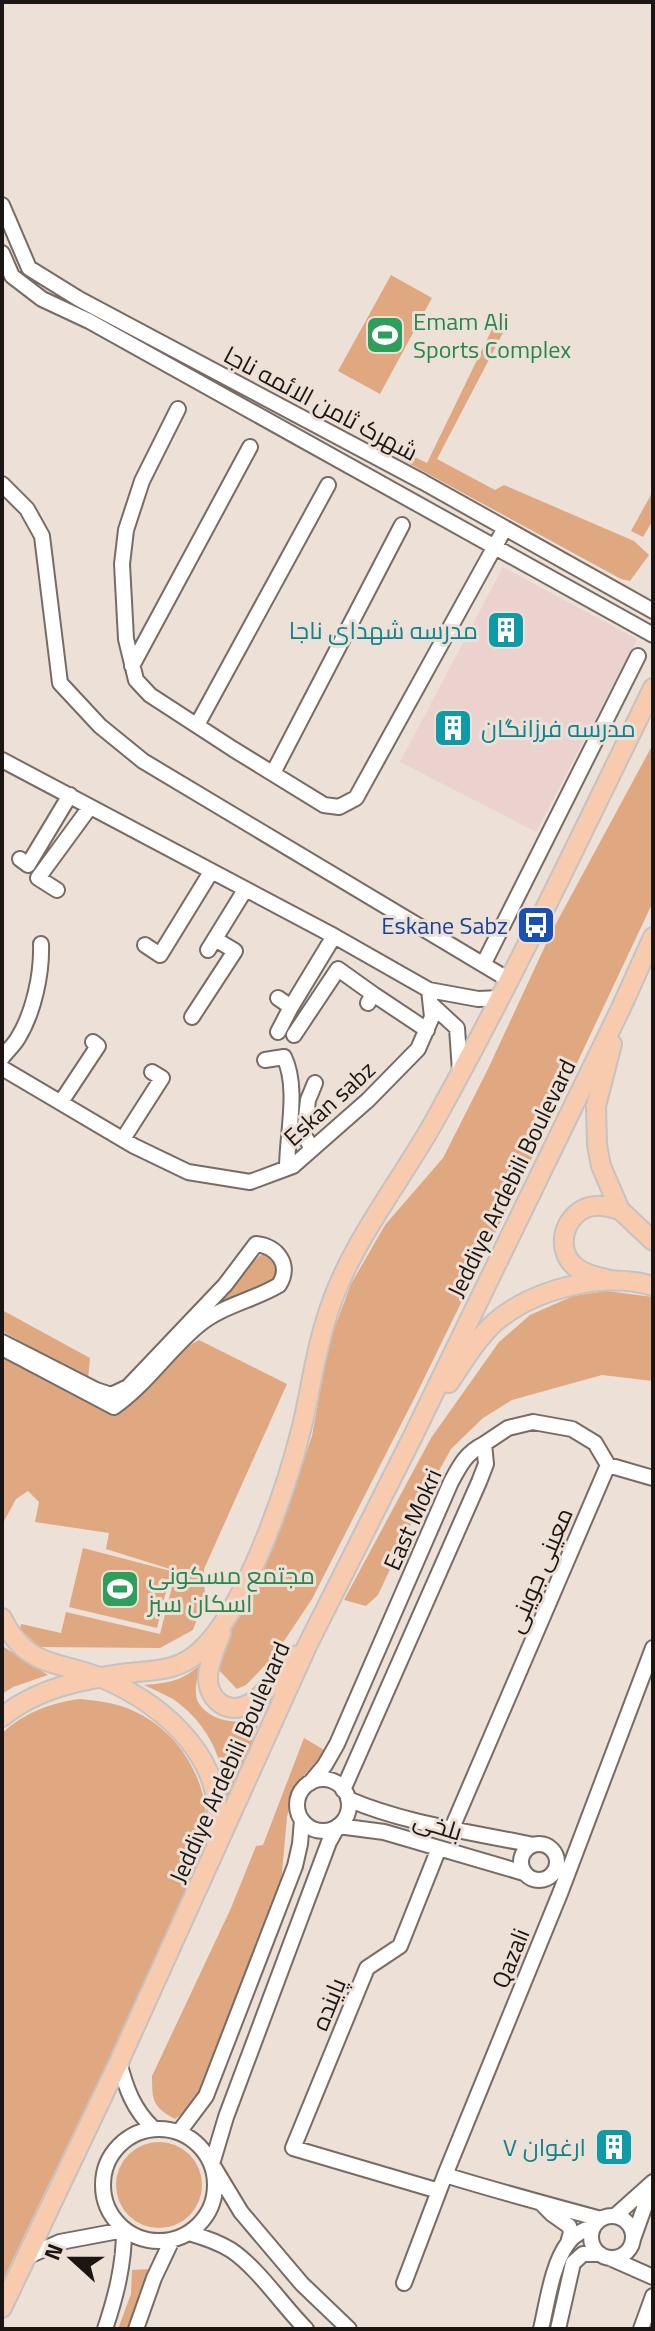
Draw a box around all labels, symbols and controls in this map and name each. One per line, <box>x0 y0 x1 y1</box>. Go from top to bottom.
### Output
place label: Emam Ali Sports Complex <box>413 303 571 367</box>
sports icon: Emam Ali Sports Complex <box>364 314 406 356</box>
street label: شهرک ثامن الائمه ناجا <box>217 337 425 469</box>
building icon: مدرسه شهدای ناجا <box>485 609 527 651</box>
place label: مدرسه شهدای ناجا <box>289 612 478 648</box>
building icon: مدرسه فرزانگان <box>432 707 474 749</box>
place label: مدرسه فرزانگان <box>481 710 636 746</box>
bus stop icon: Eskane Sabz <box>515 904 557 946</box>
place label: Eskane Sabz <box>381 907 508 943</box>
street label: Eskan sabz <box>275 1052 383 1154</box>
street label: Jeddiye Ardebili Boulevard <box>438 1053 584 1303</box>
street label: East Mokri <box>374 1462 450 1576</box>
street label: معینی جوینی <box>496 1502 582 1638</box>
place label: مجتمع مسکونی اسکان سبز <box>146 1557 315 1621</box>
sports icon: مجتمع مسکونی اسکان سبز <box>99 1568 141 1610</box>
street label: Jeddiye Ardebili Boulevard <box>159 1635 299 1889</box>
street label: بلخی <box>409 1801 467 1849</box>
street label: Qazali <box>482 1923 538 1993</box>
street label: پاینده <box>301 1972 355 2036</box>
building icon: ارغوان ۷ <box>593 2126 635 2168</box>
place label: ارغوان ۷ <box>502 2129 586 2165</box>
north arrow <box>32 2219 112 2299</box>
text: N <box>35 2239 72 2265</box>

